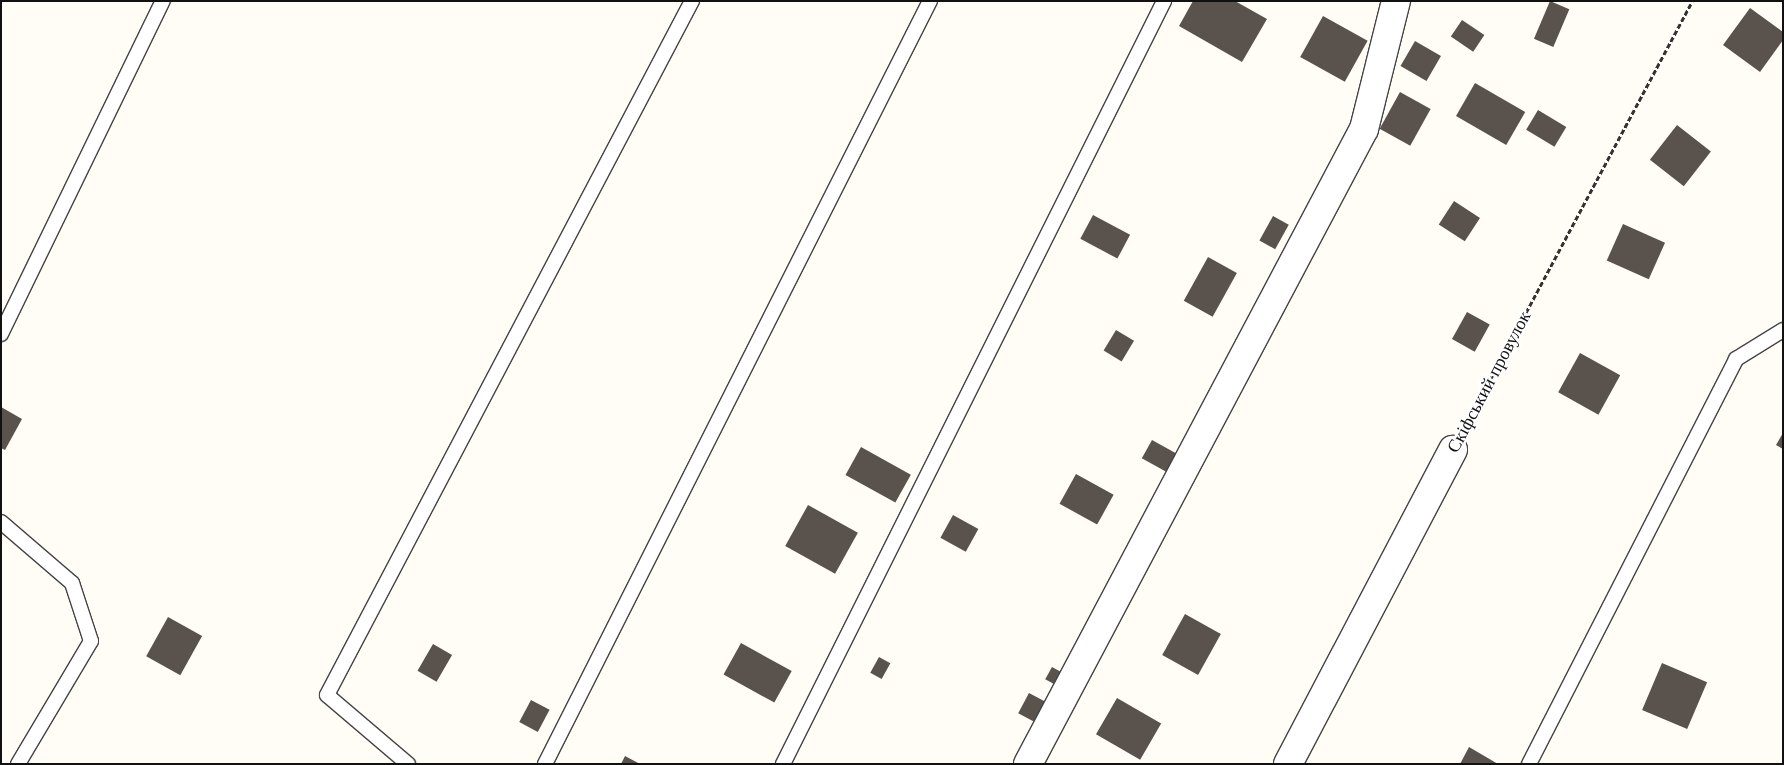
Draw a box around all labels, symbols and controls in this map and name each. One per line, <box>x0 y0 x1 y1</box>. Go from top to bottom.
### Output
street label: Скіфський провулок <box>1443 308 1535 456</box>

